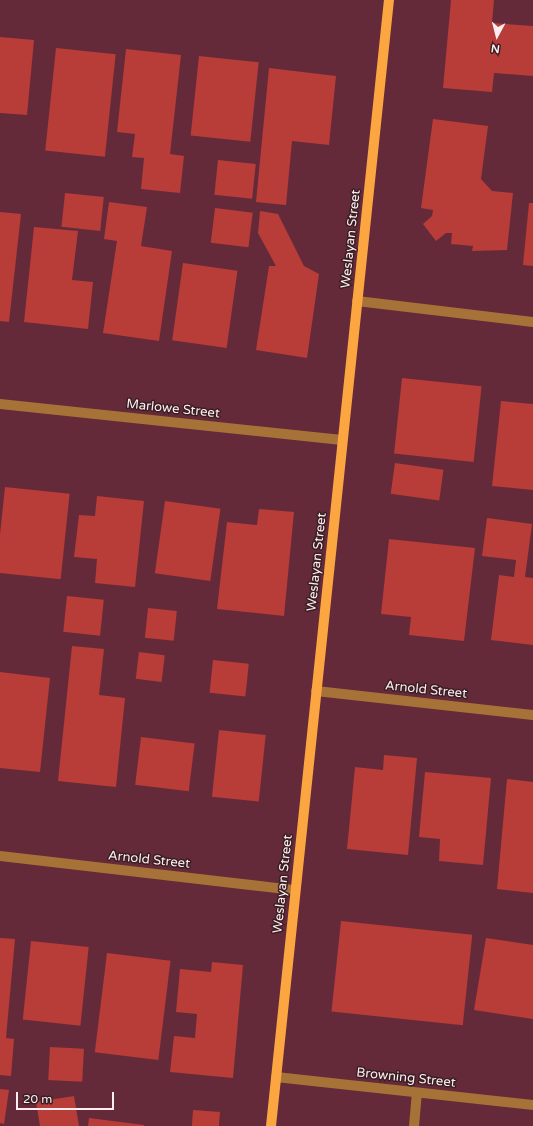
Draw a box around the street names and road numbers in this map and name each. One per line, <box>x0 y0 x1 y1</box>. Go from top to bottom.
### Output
street label: Weslayan Street <box>338 189 364 289</box>
street label: Marlowe Street <box>125 396 221 422</box>
street label: Weslayan Street <box>304 512 330 612</box>
street label: Arnold Street <box>384 678 468 702</box>
street label: Weslayan Street <box>270 834 296 934</box>
street label: Arnold Street <box>107 848 191 872</box>
street label: Browning Street <box>356 1065 456 1091</box>

